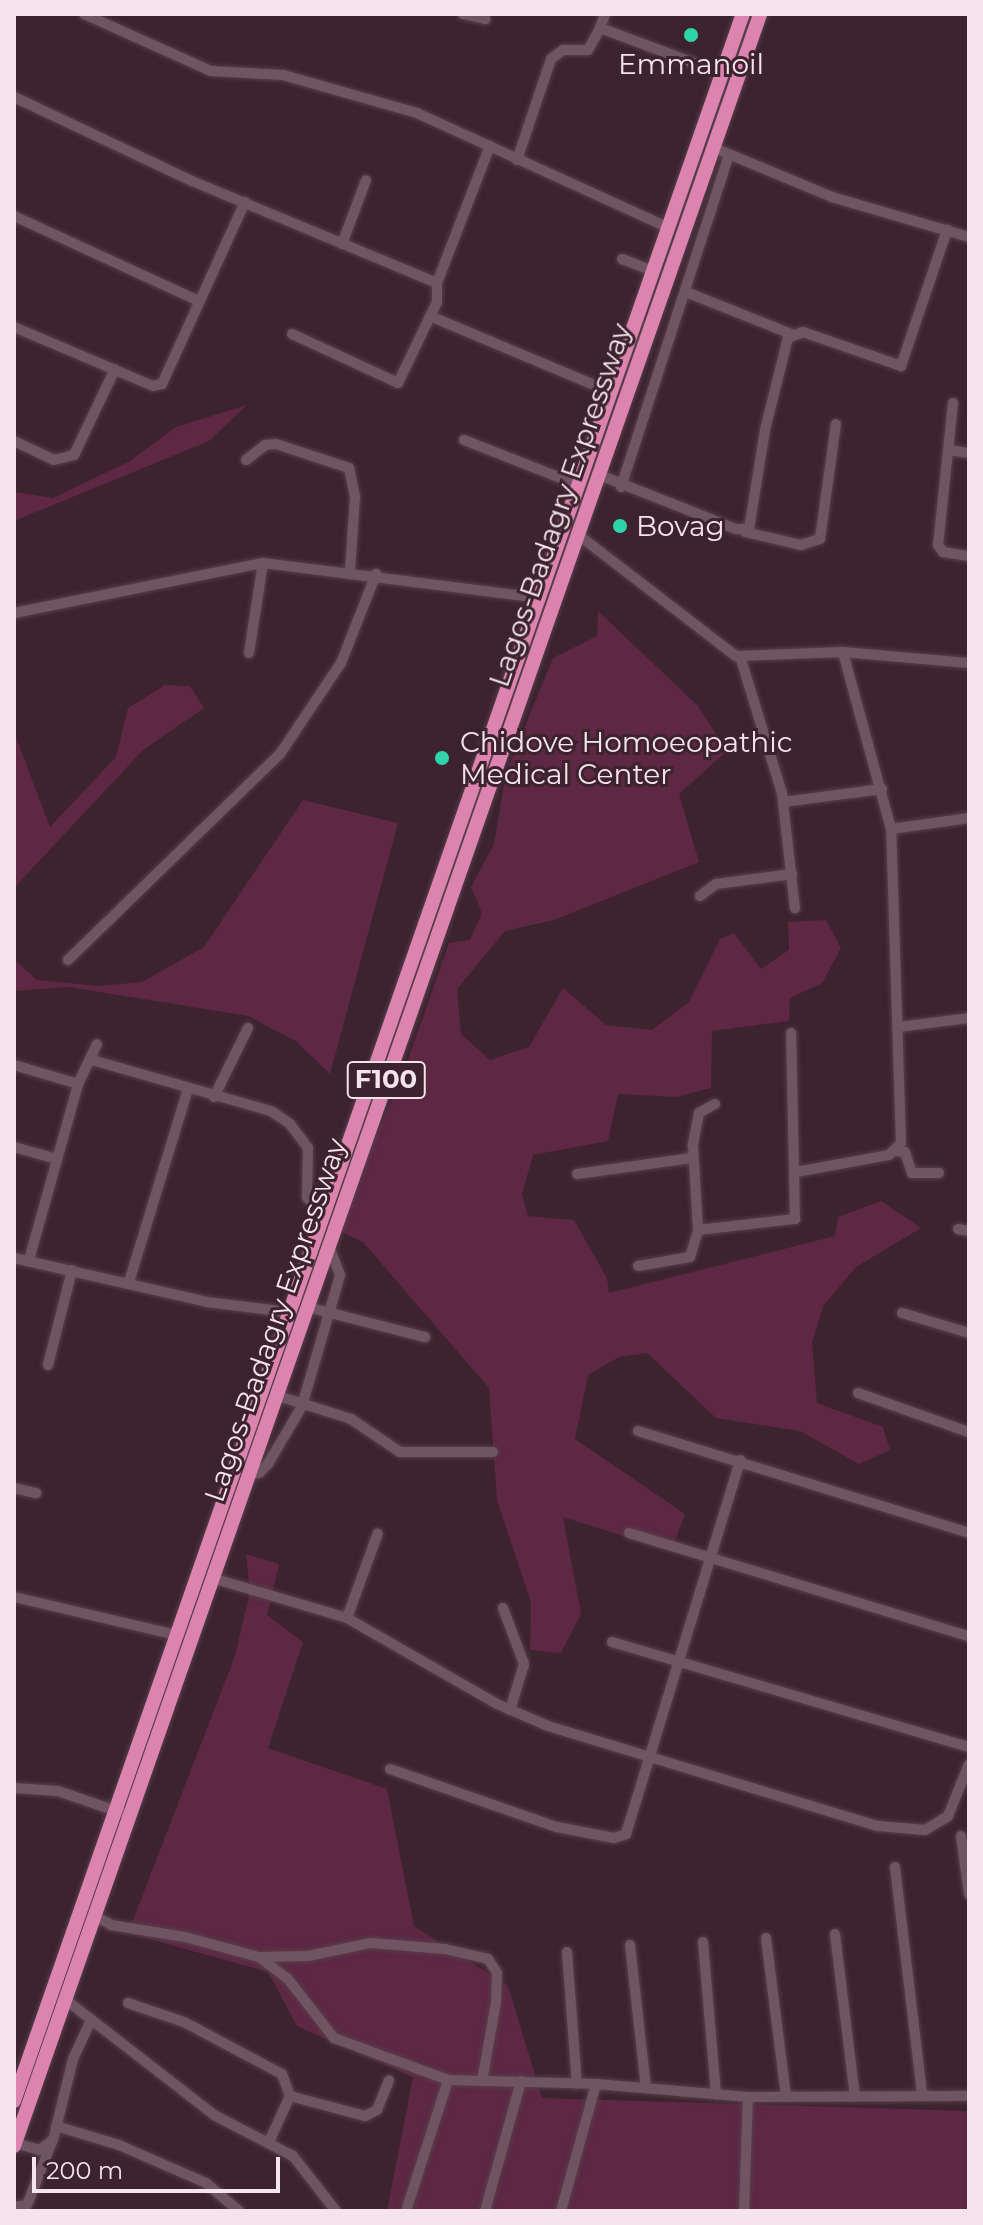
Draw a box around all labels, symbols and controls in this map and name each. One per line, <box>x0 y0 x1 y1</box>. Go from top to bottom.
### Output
marker: Emmanoil <box>682 26 700 44</box>
place label: Emmanoil <box>618 47 764 81</box>
street label: Lagos-Badagry Expressway <box>482 319 638 691</box>
place label: Bovag <box>636 509 725 543</box>
marker: Bovag <box>611 517 629 535</box>
place label: Chidove Homoeopathic Medical Center <box>460 725 792 791</box>
marker: Chidove Homoeopathic Medical Center <box>431 747 453 769</box>
road number: F100 <box>346 1058 426 1102</box>
street label: Lagos-Badagry Expressway <box>197 1134 353 1506</box>
scale bar <box>36 2141 284 2191</box>
text: 200 m <box>46 2156 123 2185</box>

